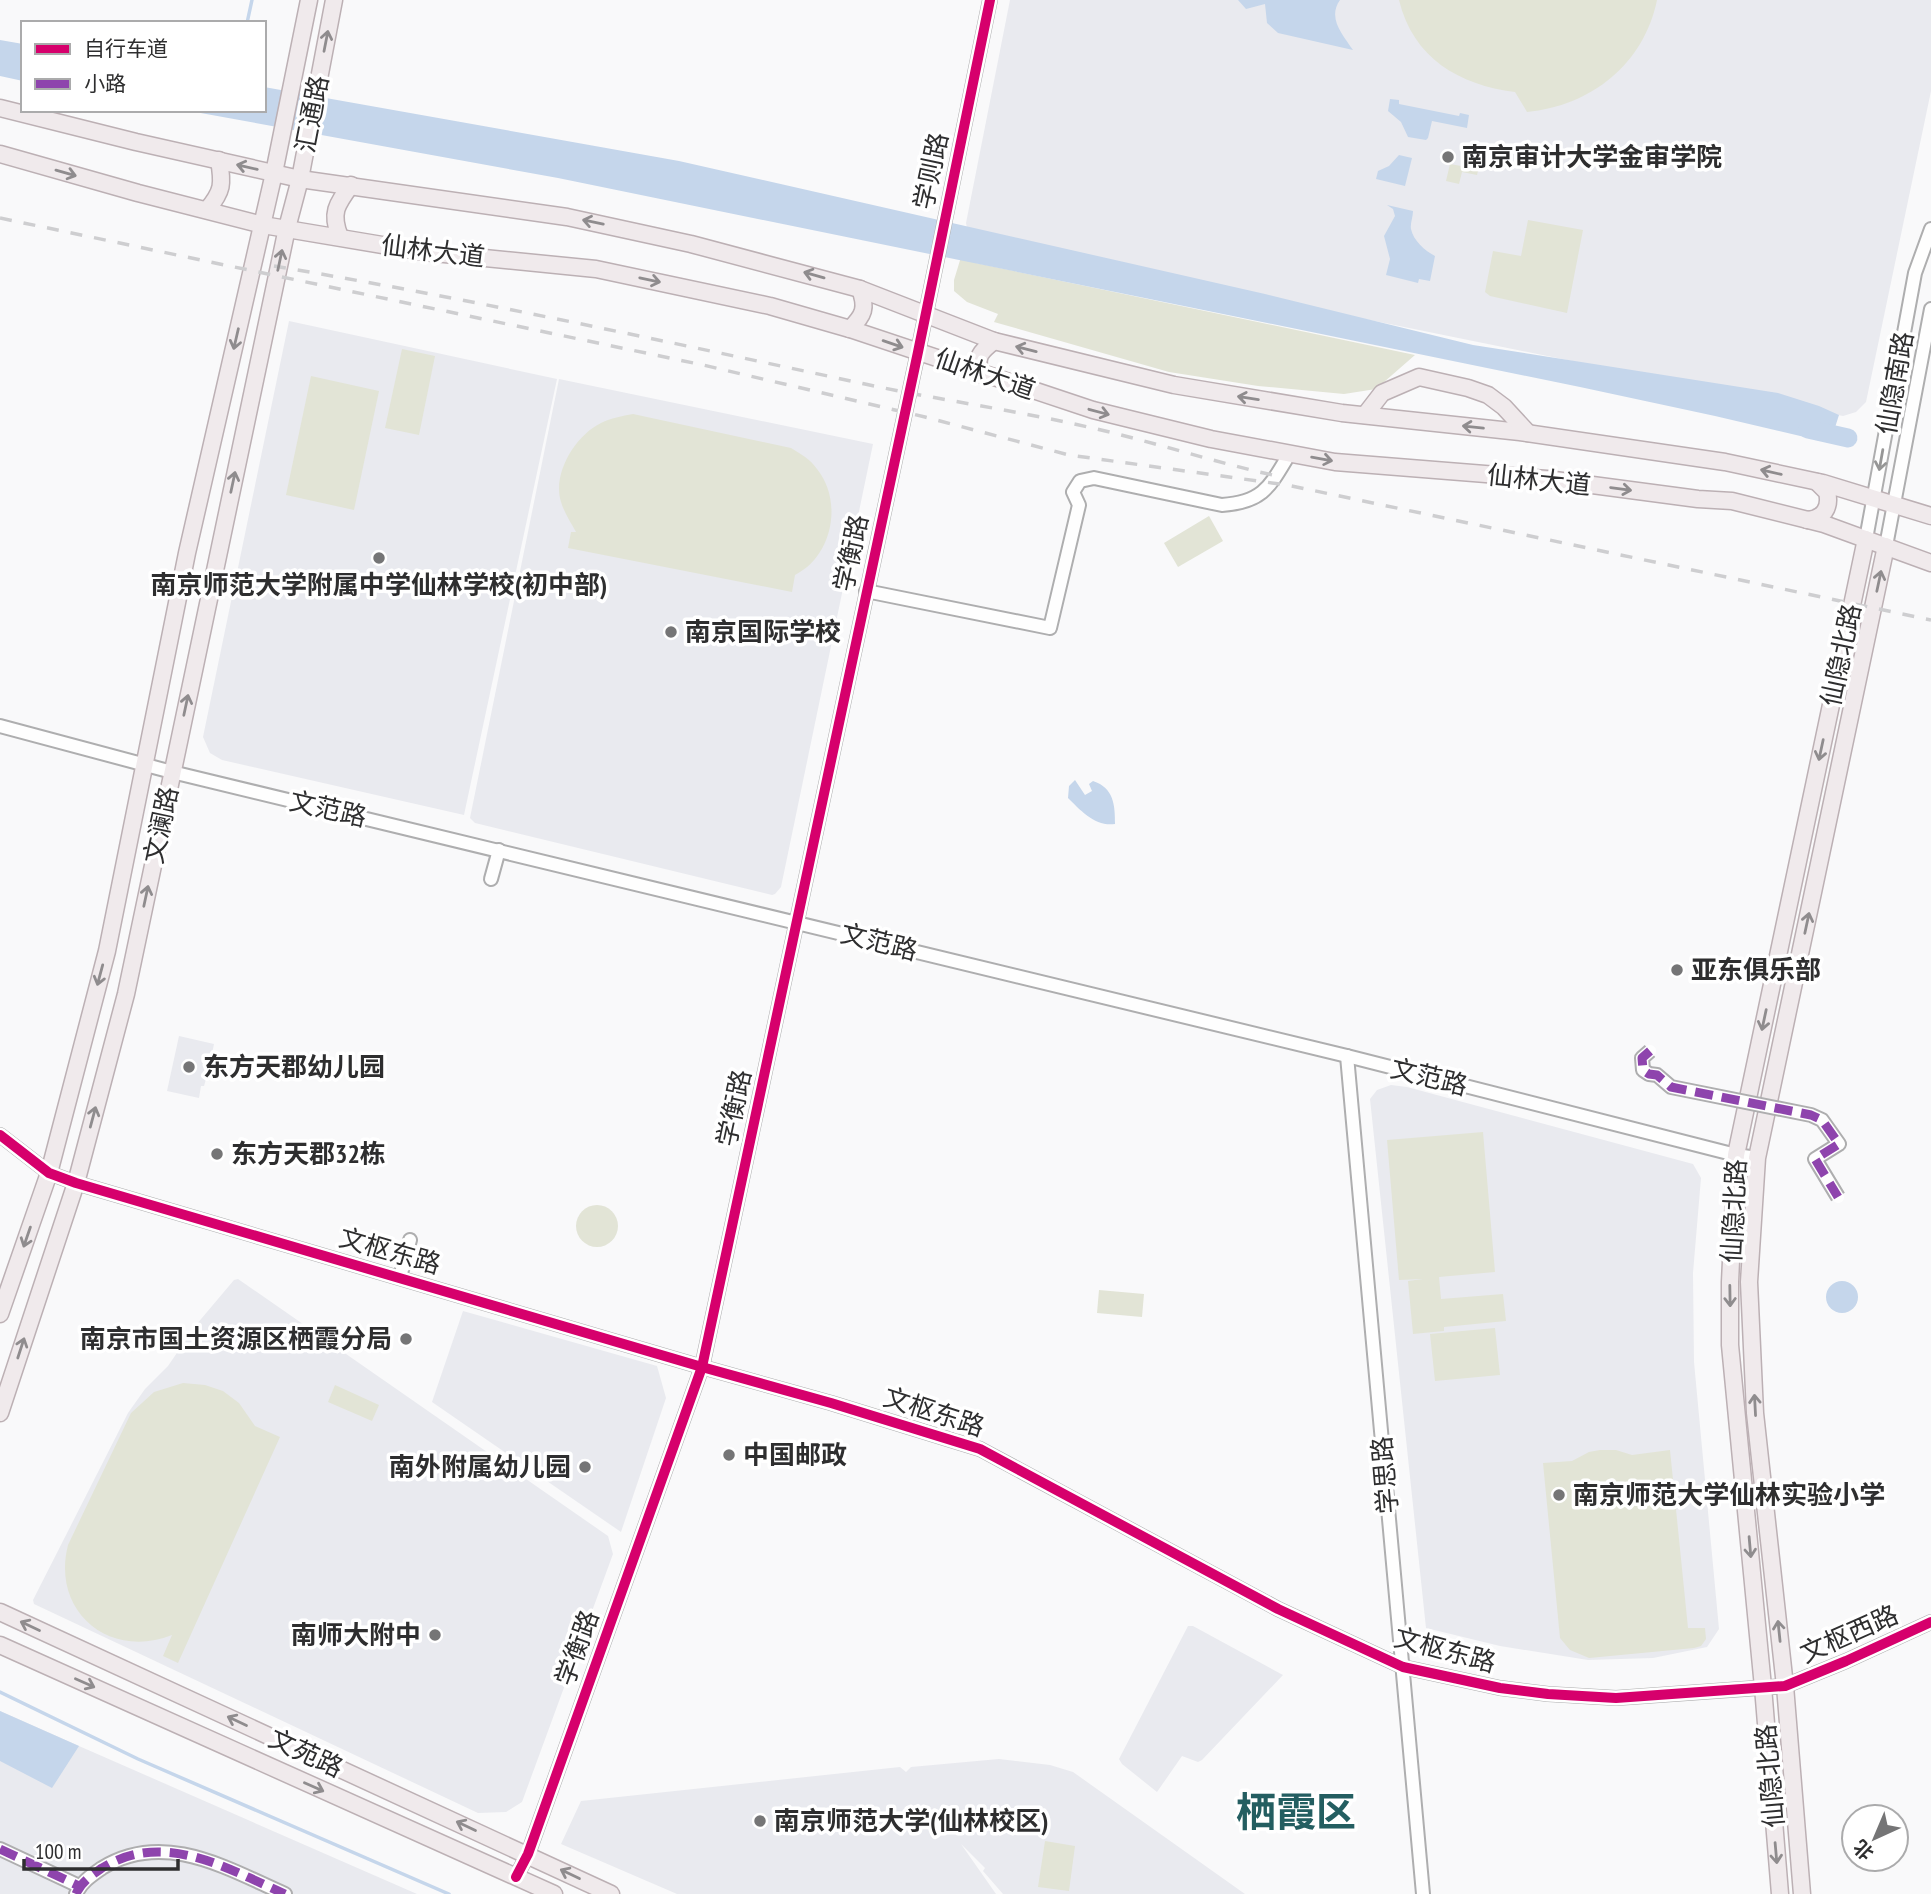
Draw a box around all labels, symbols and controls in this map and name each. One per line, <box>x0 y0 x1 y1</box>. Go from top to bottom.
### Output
legend <box>21 21 266 112</box>
one-way arrow <box>320 30 334 53</box>
text: 自行车道 <box>84 35 168 62</box>
text: 小路 <box>84 70 126 97</box>
street label: 汇通路 <box>288 72 335 155</box>
street label: 学则路 <box>906 129 955 212</box>
place label: 南京审计大学金审学院 <box>1462 140 1722 173</box>
marker: 南京审计大学金审学院 <box>1440 149 1456 165</box>
one-way arrow <box>236 160 259 173</box>
one-way arrow <box>54 167 76 180</box>
one-way arrow <box>582 215 605 229</box>
street label: 仙林大道 <box>379 228 487 273</box>
one-way arrow <box>274 249 288 272</box>
one-way arrow <box>803 268 825 281</box>
one-way arrow <box>638 274 661 288</box>
one-way arrow <box>229 327 243 350</box>
street label: 仙隐南路 <box>1869 329 1920 437</box>
one-way arrow <box>882 339 904 351</box>
street label: 仙林大道 <box>931 341 1040 406</box>
one-way arrow <box>1015 342 1037 355</box>
one-way arrow <box>1237 391 1260 404</box>
one-way arrow <box>1087 406 1110 419</box>
one-way arrow <box>1463 420 1485 433</box>
one-way arrow <box>1874 449 1887 471</box>
one-way arrow <box>1310 453 1333 466</box>
street label: 仙林大道 <box>1486 458 1592 501</box>
one-way arrow <box>1760 464 1783 478</box>
one-way arrow <box>227 471 241 494</box>
one-way arrow <box>1609 482 1632 495</box>
street label: 学衡路 <box>826 511 875 594</box>
marker: 南京师范大学附属中学仙林学校(初中部) <box>371 550 387 566</box>
place label: 南京师范大学附属中学仙林学校(初中部) <box>151 568 607 601</box>
one-way arrow <box>1872 570 1886 593</box>
street label: 仙隐北路 <box>1814 601 1867 709</box>
place label: 南京国际学校 <box>685 615 841 648</box>
marker: 南京国际学校 <box>663 624 679 640</box>
one-way arrow <box>180 694 194 717</box>
one-way arrow <box>1814 738 1828 761</box>
street label: 文澜路 <box>136 783 185 866</box>
street label: 文范路 <box>286 784 370 833</box>
one-way arrow <box>140 885 154 908</box>
one-way arrow <box>1800 912 1814 935</box>
street label: 文范路 <box>837 916 921 967</box>
place label: 亚东俱乐部 <box>1691 953 1821 986</box>
marker: 亚东俱乐部 <box>1669 962 1685 978</box>
one-way arrow <box>93 964 106 986</box>
one-way arrow <box>1757 1008 1771 1031</box>
place label: 东方天郡幼儿园 <box>203 1050 385 1083</box>
street label: 文范路 <box>1387 1051 1471 1102</box>
marker: 东方天郡幼儿园 <box>181 1059 197 1075</box>
street label: 学衡路 <box>709 1066 758 1149</box>
one-way arrow <box>87 1107 100 1129</box>
place label: 东方天郡32栋 <box>231 1137 386 1170</box>
marker: 东方天郡32栋 <box>209 1146 225 1162</box>
street label: 仙隐北路 <box>1714 1158 1753 1264</box>
street label: 文枢东路 <box>336 1220 445 1281</box>
one-way arrow <box>20 1226 32 1248</box>
one-way arrow <box>1723 1285 1737 1308</box>
place label: 南京市国土资源区栖霞分局 <box>80 1322 392 1355</box>
marker: 南京市国土资源区栖霞分局 <box>398 1331 414 1347</box>
one-way arrow <box>16 1337 29 1359</box>
street label: 文枢东路 <box>880 1380 989 1443</box>
one-way arrow <box>1749 1393 1762 1416</box>
street label: 学思路 <box>1365 1435 1404 1515</box>
place label: 中国邮政 <box>743 1438 847 1471</box>
marker: 中国邮政 <box>721 1447 737 1463</box>
place label: 南外附属幼儿园 <box>389 1450 571 1483</box>
marker: 南外附属幼儿园 <box>577 1459 593 1475</box>
place label: 南京师范大学仙林实验小学 <box>1573 1478 1885 1511</box>
marker: 南京师范大学仙林实验小学 <box>1551 1487 1567 1503</box>
one-way arrow <box>1744 1536 1757 1558</box>
street label: 文枢西路 <box>1795 1597 1903 1670</box>
street label: 学衡路 <box>548 1606 605 1690</box>
place label: 南师大附中 <box>291 1618 421 1651</box>
one-way arrow <box>20 1619 41 1632</box>
street label: 文枢东路 <box>1391 1620 1500 1679</box>
one-way arrow <box>1772 1620 1785 1643</box>
marker: 南师大附中 <box>427 1627 443 1643</box>
one-way arrow <box>73 1677 95 1690</box>
one-way arrow <box>227 1714 248 1727</box>
street label: 文苑路 <box>264 1721 349 1784</box>
street label: 仙隐北路 <box>1749 1723 1790 1829</box>
one-way arrow <box>303 1781 325 1794</box>
district label: 栖霞区 <box>1236 1785 1356 1837</box>
north arrow <box>1840 1803 1910 1873</box>
place label: 南京师范大学(仙林校区) <box>774 1804 1048 1837</box>
marker: 南京师范大学(仙林校区) <box>752 1813 768 1829</box>
one-way arrow <box>456 1819 477 1832</box>
scale bar <box>24 1828 178 1872</box>
text: 北 <box>1848 1835 1878 1865</box>
text: 100 m <box>35 1838 81 1865</box>
one-way arrow <box>1770 1841 1783 1864</box>
one-way arrow <box>560 1867 581 1881</box>

